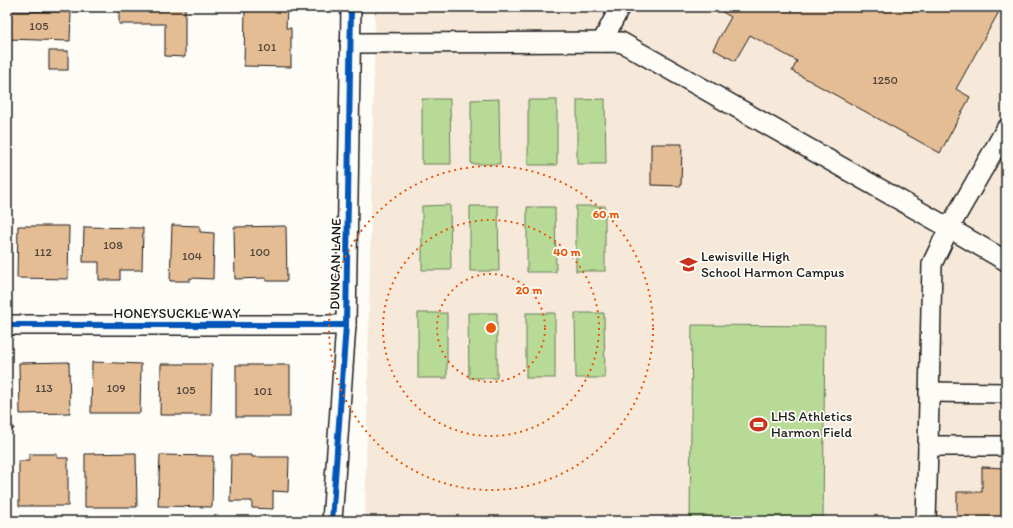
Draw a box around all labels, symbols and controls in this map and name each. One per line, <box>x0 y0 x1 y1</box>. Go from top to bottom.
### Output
house number: 105 <box>29 19 49 33</box>
house number: 101 <box>258 40 277 54</box>
house number: 1250 <box>872 73 898 87</box>
text: 60 m <box>593 207 620 221</box>
street label: DUNCAN LANE <box>326 218 345 310</box>
house number: 108 <box>103 238 123 252</box>
house number: 112 <box>34 245 52 259</box>
house number: 100 <box>250 245 270 259</box>
text: 40 m <box>553 245 582 259</box>
place label: Lewisville High School Harmon Campus <box>701 248 845 281</box>
house number: 104 <box>182 249 202 263</box>
school or university icon: Lewisville High School Harmon Campus <box>678 254 698 274</box>
text: 20 m <box>516 283 543 297</box>
street label: HONEYSUCKLE WAY <box>113 305 241 322</box>
centre of rings <box>484 321 498 335</box>
house number: 113 <box>35 381 53 395</box>
house number: 109 <box>106 381 126 395</box>
house number: 105 <box>176 383 196 397</box>
house number: 101 <box>254 384 273 398</box>
place label: LHS Athletics Harmon Field <box>771 408 852 441</box>
sports icon: LHS Athletics Harmon Field <box>748 414 768 434</box>

